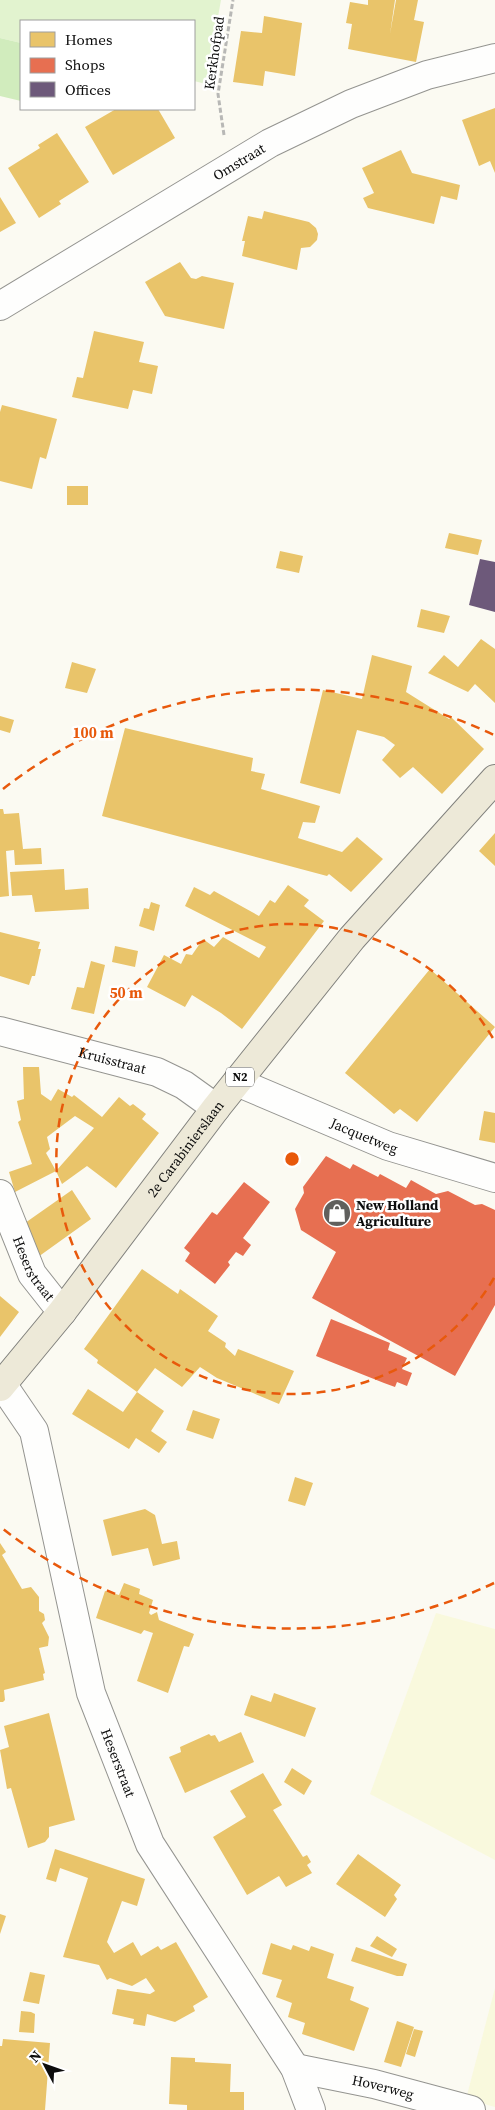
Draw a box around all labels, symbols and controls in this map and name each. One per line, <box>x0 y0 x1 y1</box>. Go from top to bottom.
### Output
street label: Kerkhofpad <box>199 15 229 91</box>
legend <box>20 20 195 110</box>
text: Homes <box>65 29 112 50</box>
text: Shops <box>65 54 105 75</box>
text: Offices <box>65 79 111 100</box>
street label: Omstraat <box>209 138 269 185</box>
text: 100 m <box>72 722 114 743</box>
text: 50 m <box>109 982 143 1003</box>
street label: Kruisstraat <box>76 1042 149 1079</box>
road number: N2 <box>226 1068 254 1086</box>
street label: 2e Carabinierslaan <box>142 1096 229 1201</box>
street label: Jacquetweg <box>326 1112 400 1158</box>
centre of rings <box>283 1150 301 1168</box>
place label: New Holland Agriculture <box>356 1195 439 1231</box>
shop icon: New Holland Agriculture <box>322 1198 352 1228</box>
street label: Heserstraat <box>8 1233 60 1306</box>
street label: Heserstraat <box>96 1726 141 1801</box>
north arrow <box>20 2040 70 2090</box>
text: N <box>24 2046 46 2067</box>
street label: Hoverweg <box>350 2070 416 2104</box>

